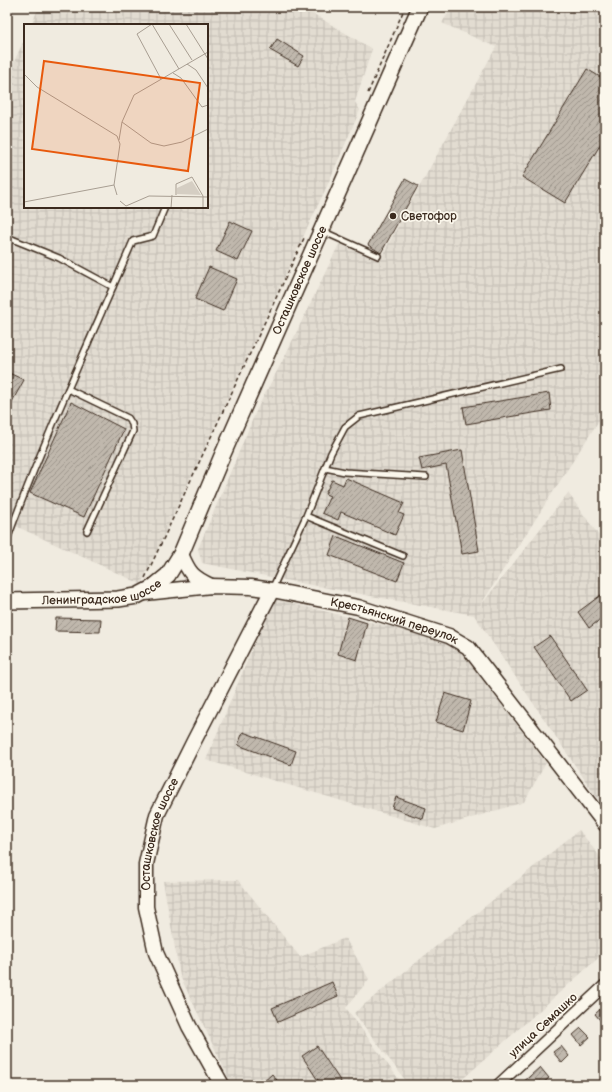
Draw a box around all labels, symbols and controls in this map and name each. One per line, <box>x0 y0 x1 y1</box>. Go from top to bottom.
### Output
inset map <box>24 24 208 208</box>
place label: Светофор <box>401 209 457 224</box>
marker: Светофор <box>388 211 398 221</box>
street label: Осташковское шоссе <box>269 223 331 337</box>
street label: Ленинградское шоссе <box>40 576 165 608</box>
street label: Крестьянский переулок <box>329 595 462 648</box>
street label: Осташковское шоссе <box>139 775 182 890</box>
street label: улица Семашко <box>506 990 581 1061</box>

